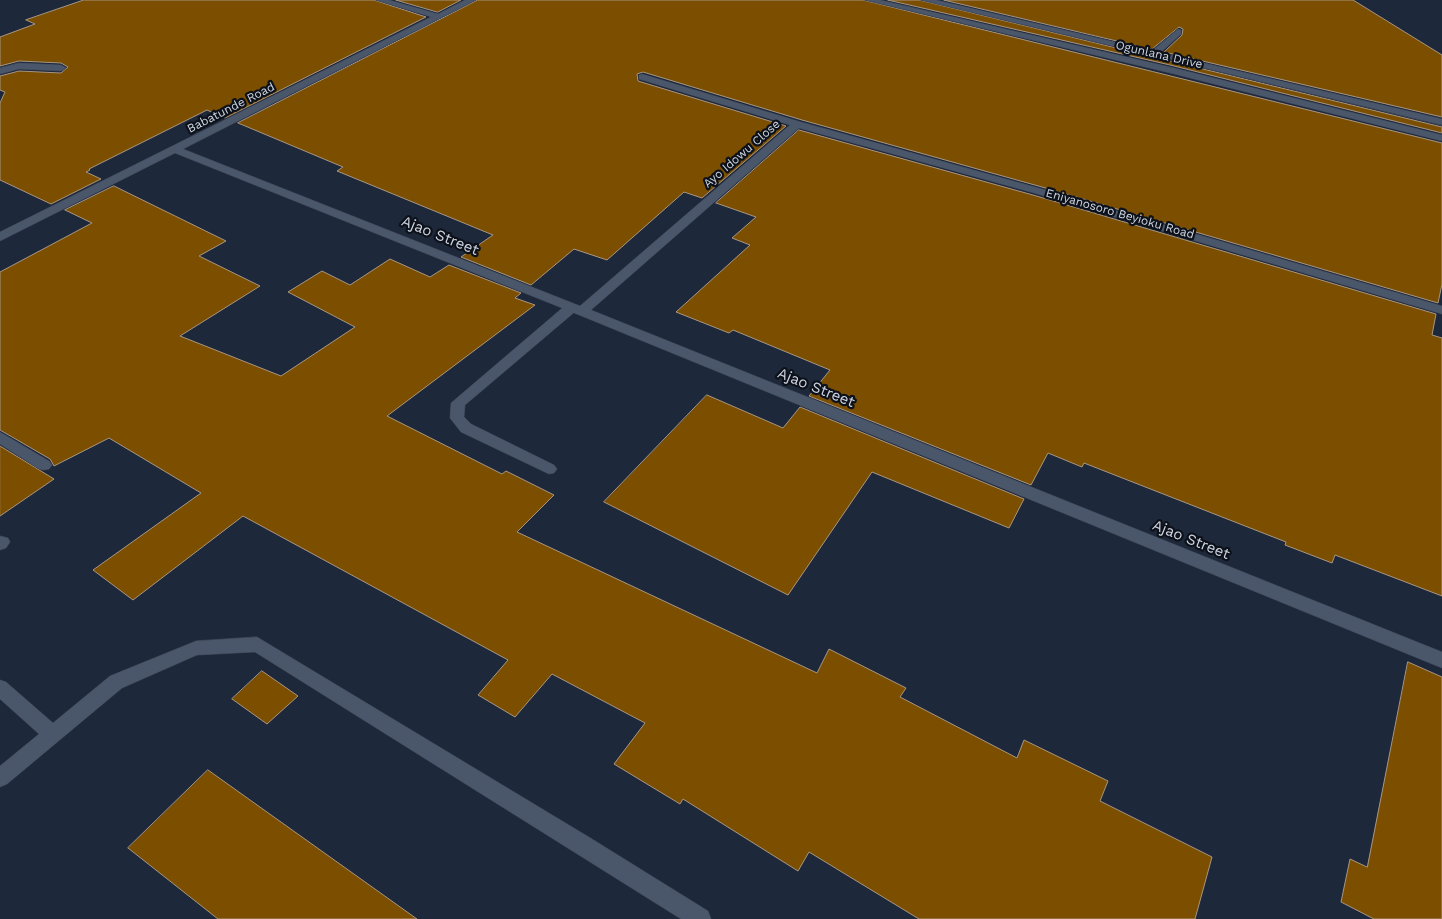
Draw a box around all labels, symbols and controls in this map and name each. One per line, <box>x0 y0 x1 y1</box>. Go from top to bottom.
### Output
street label: Ogunlana Drive <box>1114 38 1204 72</box>
street label: Babatunde Road <box>185 80 277 136</box>
street label: Ayo Idowu Close <box>701 117 783 191</box>
street label: Eniyanosoro Beyioku Road <box>1044 186 1196 242</box>
street label: Ajao Street <box>399 212 481 260</box>
street label: Ajao Street <box>775 364 857 412</box>
street label: Ajao Street <box>1150 516 1232 564</box>

